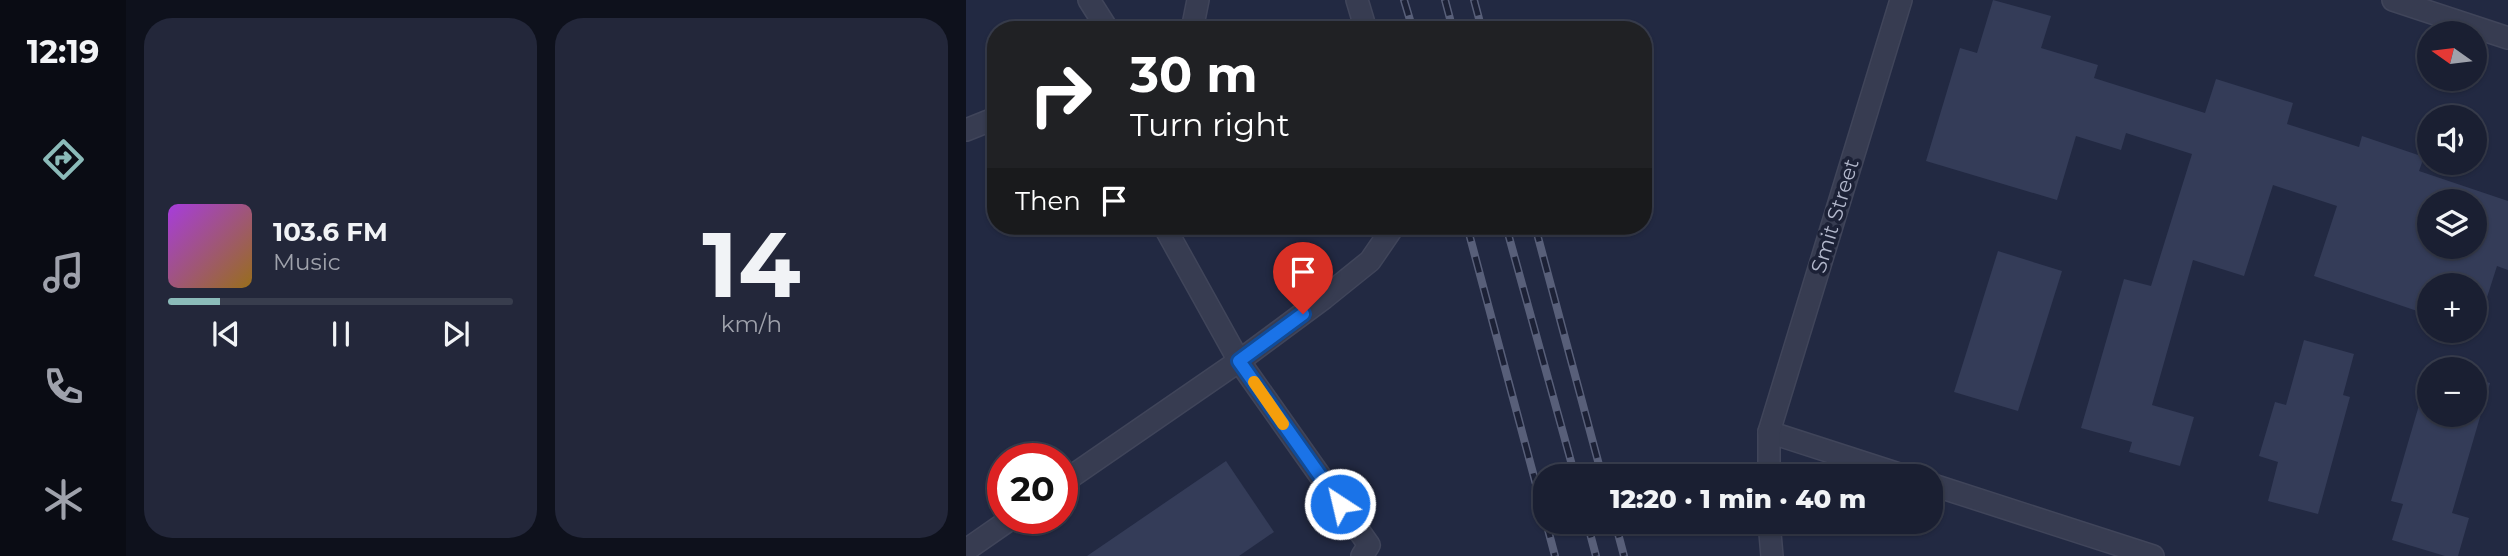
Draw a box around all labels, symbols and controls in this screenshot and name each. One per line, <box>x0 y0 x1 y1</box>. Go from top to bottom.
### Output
north arrow <box>2417 21 2487 91</box>
map controls <box>2417 21 2487 427</box>
text: 12:19 <box>27 32 99 71</box>
text: 30 m <box>1130 45 1258 104</box>
icon: right <box>1015 49 1106 140</box>
text: Turn right <box>1130 105 1290 144</box>
button: sound <box>2417 105 2487 175</box>
icon: directions <box>39 135 88 184</box>
street label: Smit Street <box>1805 156 1864 276</box>
icon: arrive <box>1095 182 1133 220</box>
text: Then <box>1015 185 1081 217</box>
button: layers <box>2417 189 2487 259</box>
text: 14 <box>702 209 801 320</box>
text: 103.6 FM <box>273 216 388 248</box>
pin <box>1273 242 1333 314</box>
icon: music <box>39 248 88 297</box>
text: Music <box>273 248 341 276</box>
icon: arrive <box>1284 253 1322 291</box>
button: + <box>2417 273 2487 343</box>
text: km/h <box>721 310 782 338</box>
icon: previous <box>207 315 245 353</box>
icon: pause <box>322 315 360 353</box>
icon: next <box>437 315 475 353</box>
button: − <box>2417 357 2487 427</box>
icon: phone <box>39 362 88 411</box>
speed limit sign: 20 <box>987 443 1078 534</box>
position arrow <box>1303 467 1377 541</box>
icon: climate <box>39 475 88 524</box>
text: 12:20 · 1 min · 40 m <box>1610 483 1866 515</box>

